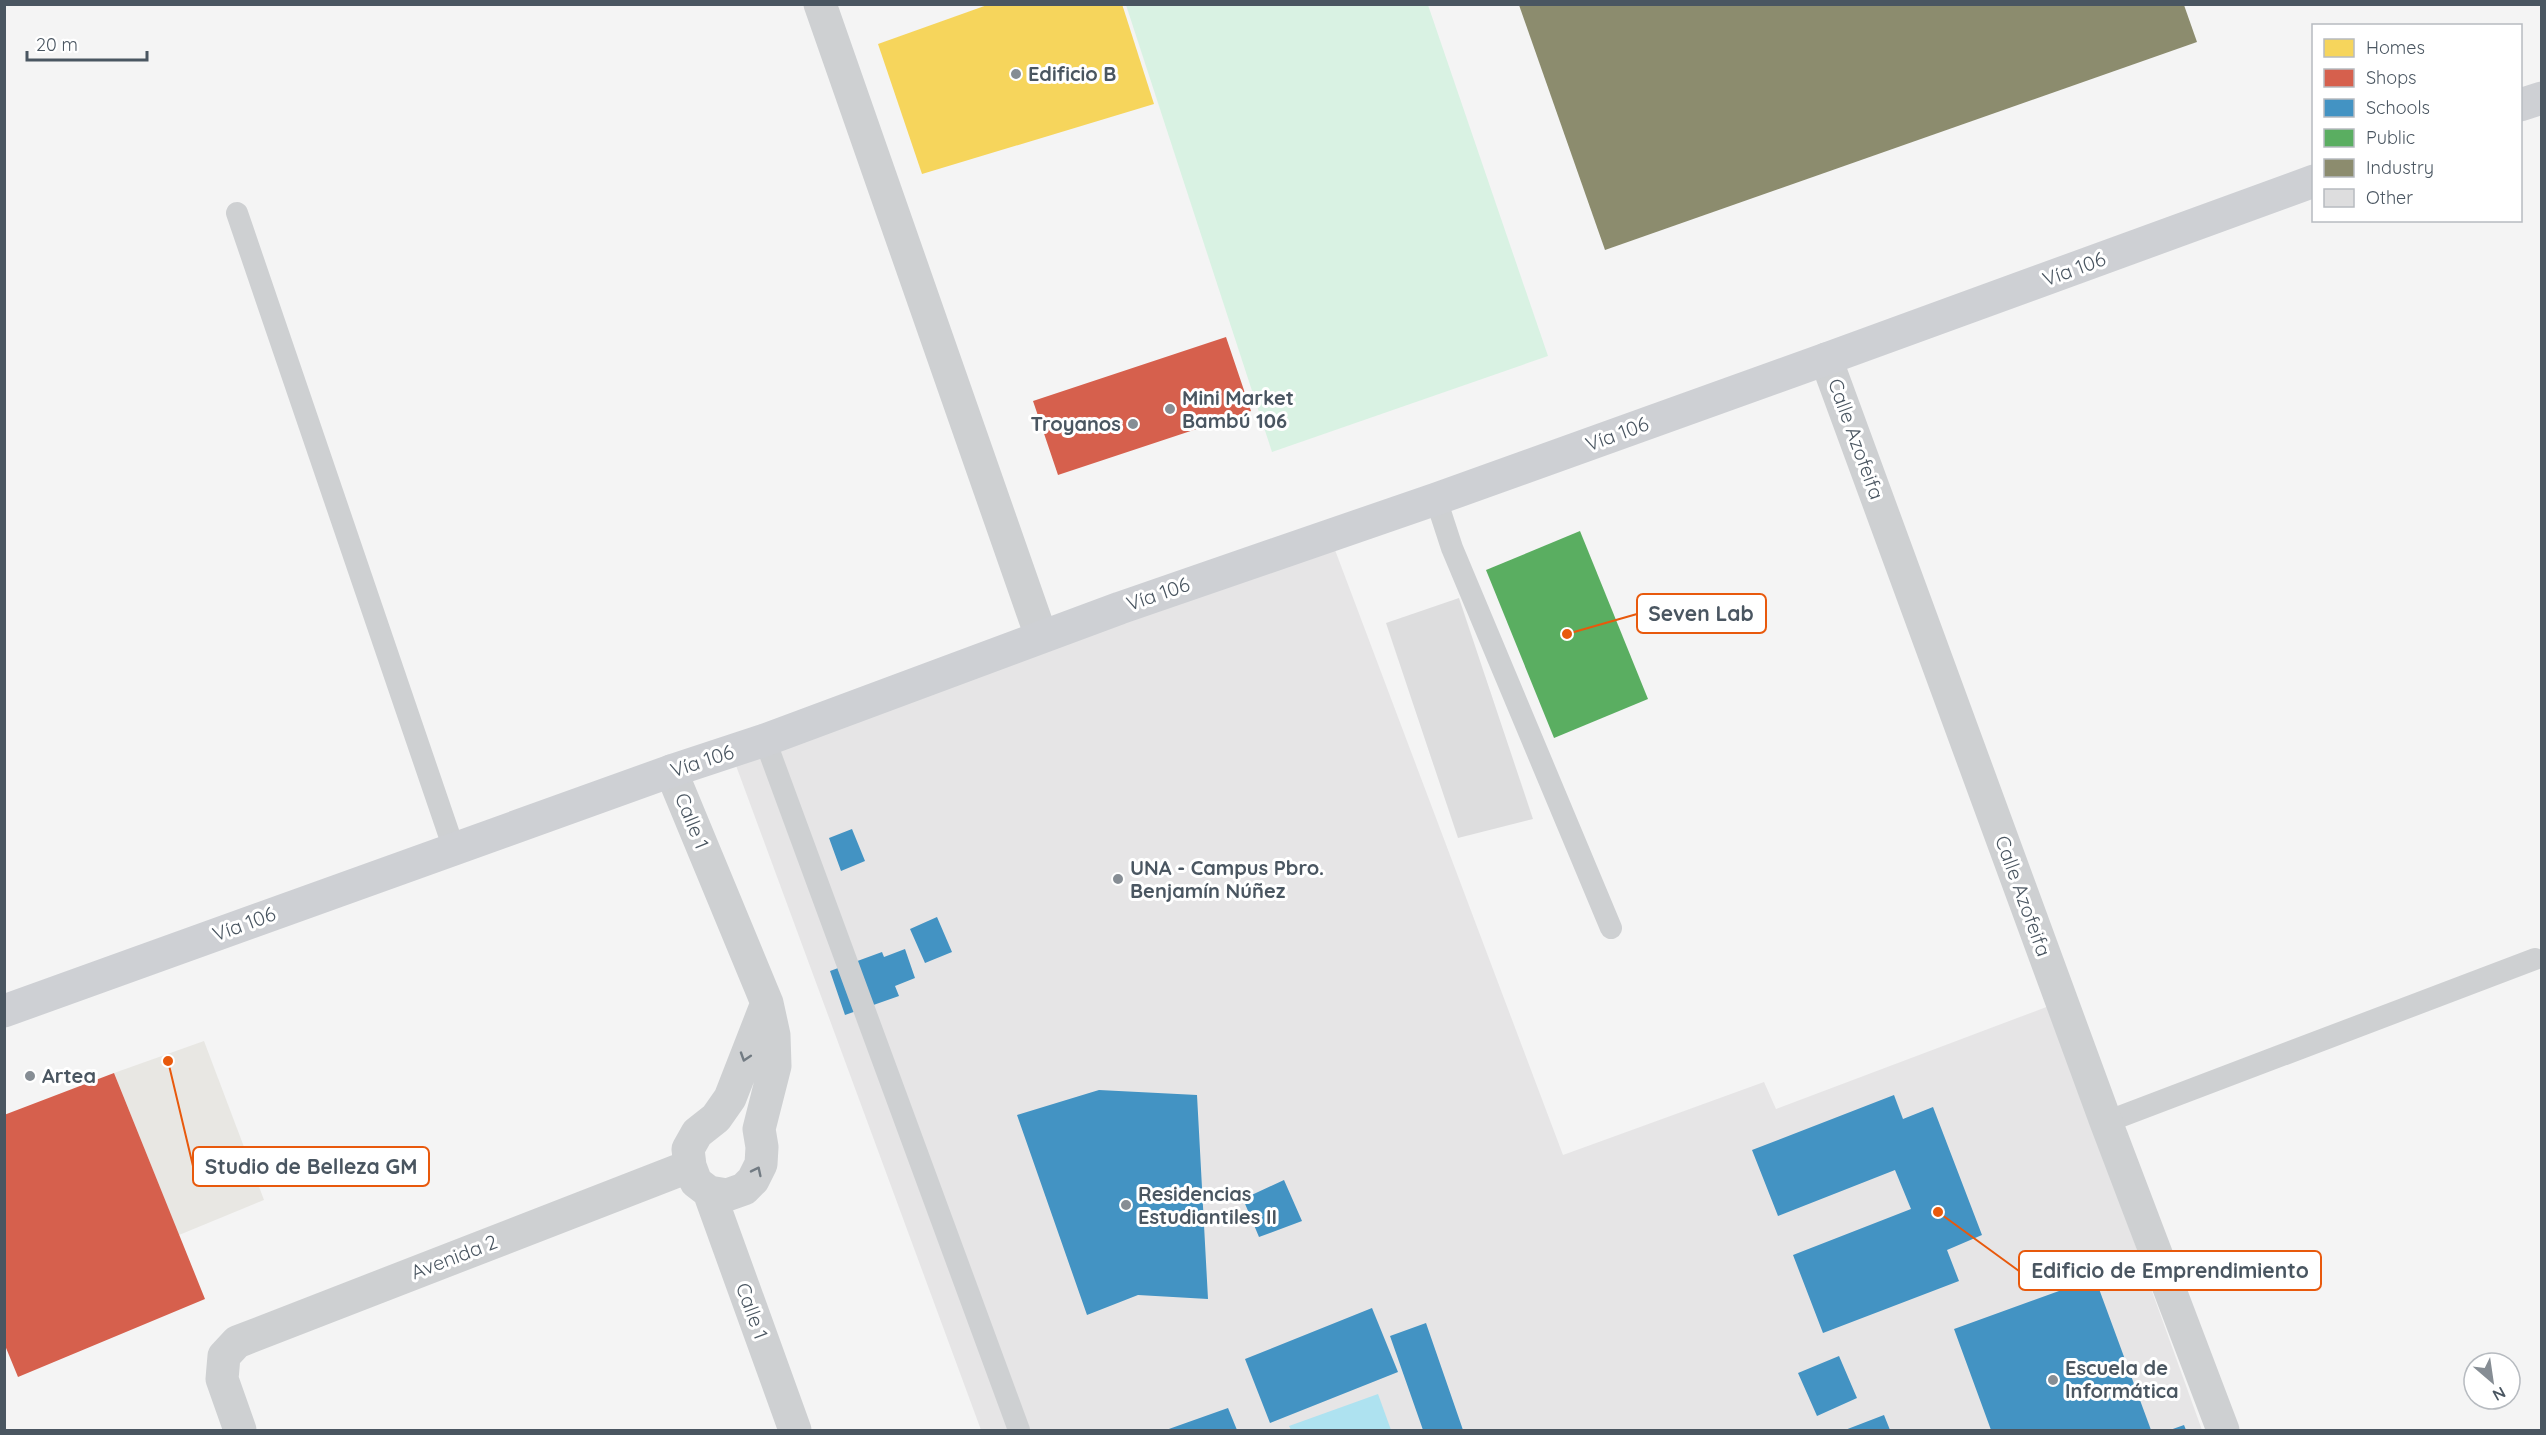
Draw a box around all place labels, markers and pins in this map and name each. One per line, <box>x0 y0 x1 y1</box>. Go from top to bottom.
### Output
place label: Edificio B <box>1028 61 1116 86</box>
marker: Edificio B <box>1009 67 1023 81</box>
place label: Mini Market Bambú 106 <box>1182 385 1294 433</box>
marker: Mini Market Bambú 106 <box>1163 402 1177 416</box>
place label: Troyanos <box>1031 411 1121 436</box>
marker: Troyanos <box>1126 417 1140 431</box>
callout: Seven Lab <box>1637 594 1766 633</box>
place label: UNA - Campus Pbro. Benjamín Núñez <box>1130 855 1324 903</box>
marker: UNA - Campus Pbro. Benjamín Núñez <box>1111 872 1125 886</box>
place label: Artea <box>42 1063 96 1088</box>
marker: Artea <box>23 1069 37 1083</box>
callout: Studio de Belleza GM <box>193 1147 429 1186</box>
place label: Residencias Estudiantiles II <box>1138 1181 1277 1229</box>
marker: Residencias Estudiantiles II <box>1119 1198 1133 1212</box>
callout: Edificio de Emprendimiento <box>2019 1251 2321 1290</box>
place label: Escuela de Informática <box>2065 1355 2179 1403</box>
marker: Escuela de Informática <box>2046 1373 2060 1387</box>

